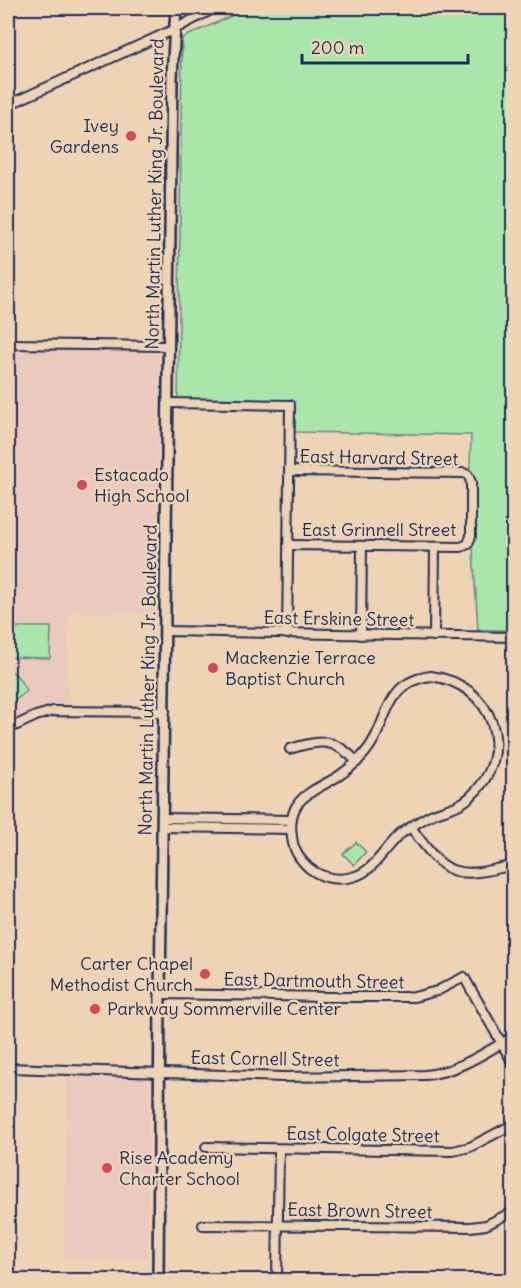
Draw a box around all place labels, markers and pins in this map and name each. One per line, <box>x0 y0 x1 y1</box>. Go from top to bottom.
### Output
place label: Ivey Gardens <box>50 114 119 158</box>
marker: Ivey Gardens <box>124 129 138 143</box>
place label: Estacado High School <box>94 463 190 507</box>
marker: Estacado High School <box>75 478 89 492</box>
place label: Mackenzie Terrace Baptist Church <box>225 646 376 690</box>
marker: Mackenzie Terrace Baptist Church <box>206 661 220 675</box>
place label: Carter Chapel Methodist Church <box>50 952 193 996</box>
marker: Carter Chapel Methodist Church <box>198 967 212 981</box>
place label: Parkway Sommerville Center <box>107 997 341 1020</box>
marker: Parkway Sommerville Center <box>88 1002 102 1016</box>
place label: Rise Academy Charter School <box>119 1146 240 1190</box>
marker: Rise Academy Charter School <box>100 1161 114 1175</box>

